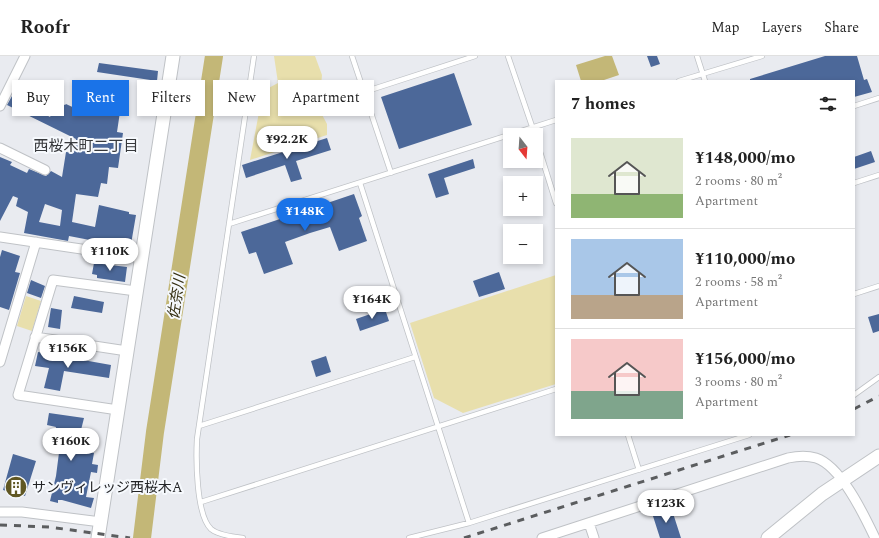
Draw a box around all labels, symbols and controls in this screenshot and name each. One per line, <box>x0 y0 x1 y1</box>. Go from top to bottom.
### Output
text: Roofr <box>20 13 70 42</box>
text: Map <box>711 17 740 38</box>
text: Layers <box>762 17 802 38</box>
text: Share <box>824 17 859 38</box>
chip: Buy <box>12 80 64 116</box>
chip: Rent <box>72 80 129 116</box>
chip: Filters <box>137 80 205 116</box>
chip: New <box>213 80 270 116</box>
chip: Apartment <box>278 80 374 116</box>
text: 7 homes <box>571 91 636 117</box>
icon: filters <box>817 93 839 115</box>
pin: ¥92.2K <box>254 126 320 160</box>
north arrow <box>503 128 543 168</box>
map controls <box>503 128 543 264</box>
text: ¥92.2K <box>266 129 308 149</box>
district label: 西桜木町二丁目 <box>33 135 139 158</box>
text: ¥148,000/mo <box>695 145 795 171</box>
icon: home <box>603 154 651 202</box>
text: 2 rooms · 80 m² <box>695 171 782 191</box>
button: + <box>503 176 543 216</box>
text: Apartment <box>695 191 758 211</box>
pin: ¥148K <box>277 198 333 232</box>
text: ¥148K <box>285 201 325 221</box>
button: − <box>503 224 543 264</box>
pin: ¥110K <box>82 238 138 272</box>
text: ¥110K <box>90 241 130 261</box>
text: ¥110,000/mo <box>695 246 795 272</box>
icon: home <box>603 255 651 303</box>
water label: 佐奈川 <box>162 271 192 321</box>
text: 2 rooms · 58 m² <box>695 272 782 292</box>
pin: ¥164K <box>344 286 400 320</box>
text: ¥164K <box>352 289 392 309</box>
text: Apartment <box>695 292 758 312</box>
pin: ¥156K <box>40 335 96 369</box>
text: ¥156K <box>48 338 88 358</box>
text: ¥156,000/mo <box>695 346 795 372</box>
icon: home <box>603 355 651 403</box>
text: 3 rooms · 80 m² <box>695 372 782 392</box>
text: Apartment <box>695 392 758 412</box>
pin: ¥160K <box>43 428 99 462</box>
text: ¥160K <box>51 431 91 451</box>
building icon: サンヴィレッジ西桜木A <box>3 474 29 500</box>
place label: サンヴィレッジ西桜木A <box>32 477 183 498</box>
pin: ¥123K <box>638 490 694 524</box>
text: ¥123K <box>646 493 686 513</box>

